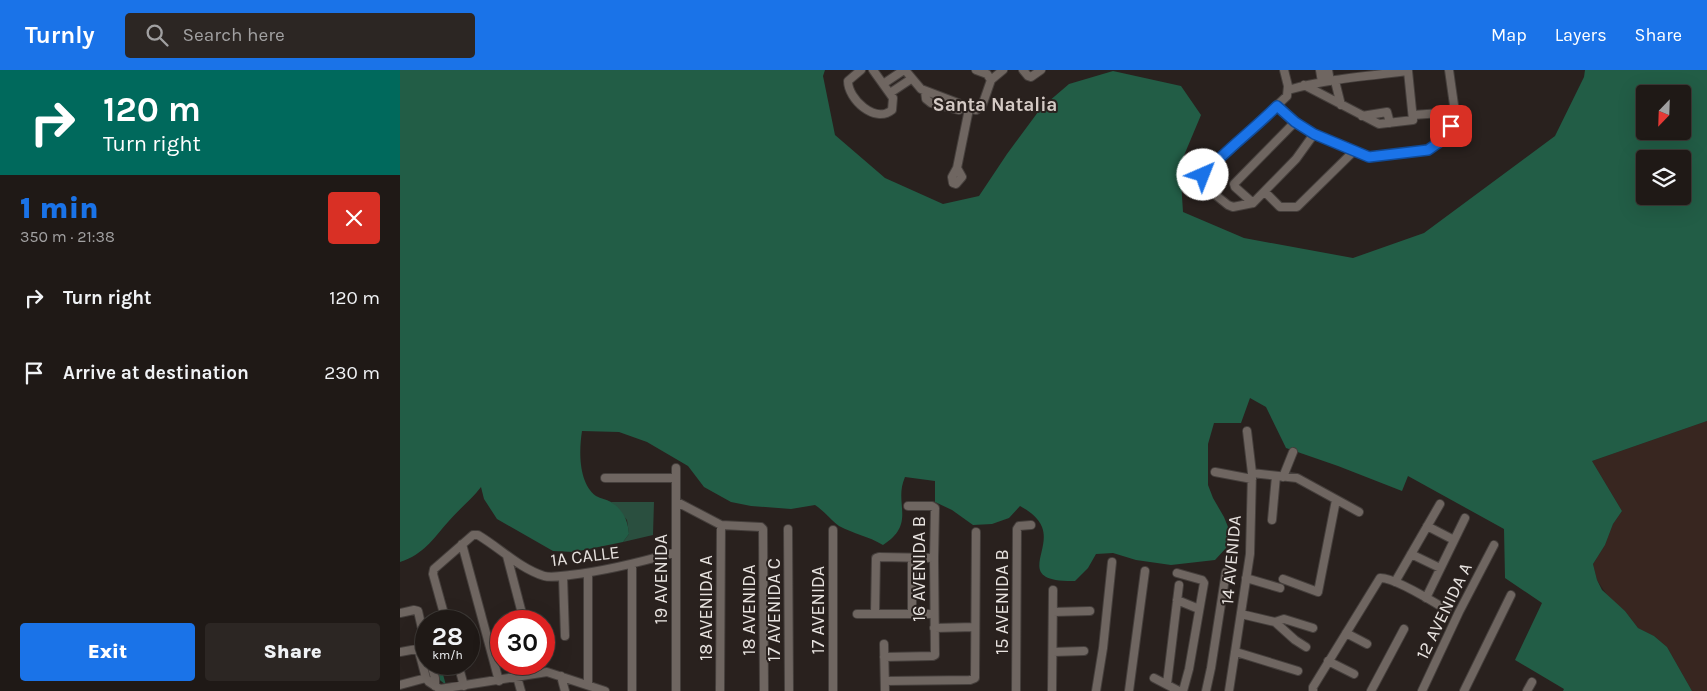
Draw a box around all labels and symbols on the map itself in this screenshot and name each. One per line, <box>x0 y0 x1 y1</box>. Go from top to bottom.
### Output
north arrow <box>1636 85 1691 140</box>
district label: Santa Natalia <box>933 94 1057 116</box>
pin <box>1430 105 1472 147</box>
position arrow <box>1176 148 1228 200</box>
street label: 14 AVENIDA <box>1216 514 1246 606</box>
street label: 16 AVENIDA B <box>908 516 930 622</box>
street label: 19 AVENIDA <box>650 534 672 624</box>
street label: 1A CALLE <box>549 541 621 571</box>
street label: 15 AVENIDA B <box>991 549 1013 655</box>
street label: 18 AVENIDA A <box>695 555 717 661</box>
street label: 17 AVENIDA C <box>763 558 785 662</box>
street label: 12 AVENIDA A <box>1411 559 1477 663</box>
street label: 18 AVENIDA <box>738 565 760 655</box>
street label: 17 AVENIDA <box>807 566 829 654</box>
speed limit sign: 30 <box>490 610 555 675</box>

